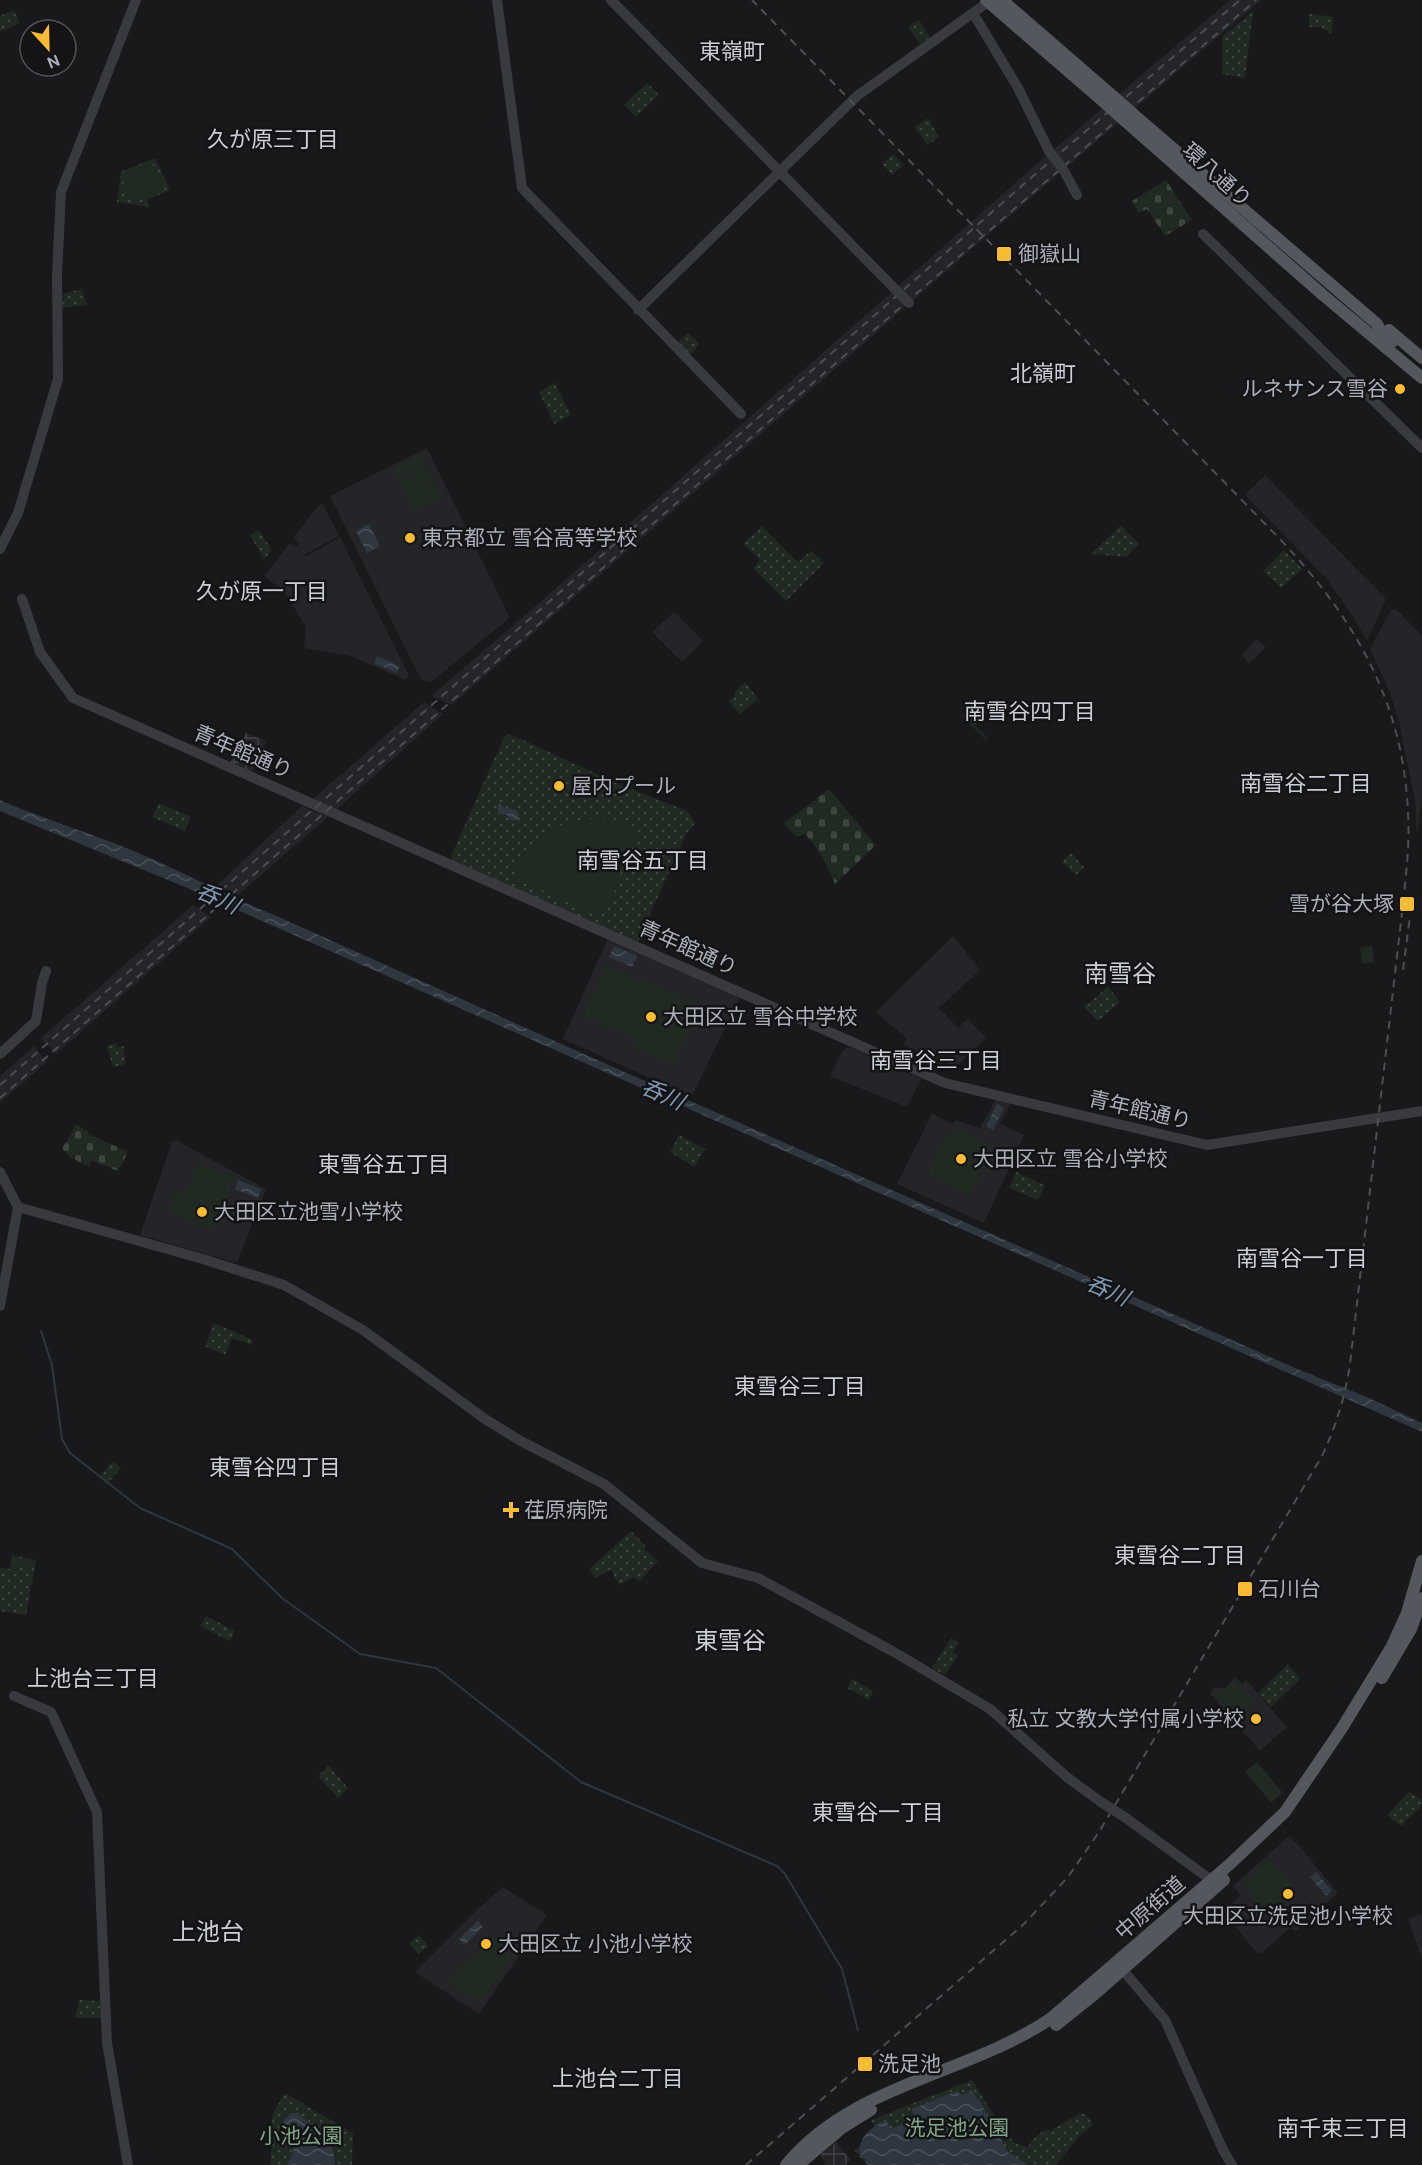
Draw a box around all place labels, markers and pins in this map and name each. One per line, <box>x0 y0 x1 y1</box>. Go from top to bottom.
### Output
place label: 御嶽山 <box>1018 240 1081 268</box>
marker: 御嶽山 <box>995 245 1013 263</box>
place label: ルネサンス雪谷 <box>1241 375 1388 403</box>
marker: ルネサンス雪谷 <box>1393 382 1407 396</box>
place label: 東京都立 雪谷高等学校 <box>422 524 638 552</box>
marker: 東京都立 雪谷高等学校 <box>403 531 417 545</box>
place label: 屋内プール <box>571 772 676 800</box>
marker: 屋内プール <box>552 779 566 793</box>
place label: 雪が谷大塚 <box>1289 890 1394 918</box>
marker: 雪が谷大塚 <box>1398 895 1416 913</box>
place label: 大田区立 雪谷中学校 <box>663 1003 858 1031</box>
marker: 大田区立 雪谷中学校 <box>644 1010 658 1024</box>
place label: 大田区立 雪谷小学校 <box>973 1145 1168 1173</box>
marker: 大田区立 雪谷小学校 <box>954 1152 968 1166</box>
place label: 大田区立池雪小学校 <box>214 1198 403 1226</box>
marker: 大田区立池雪小学校 <box>195 1205 209 1219</box>
place label: 荏原病院 <box>524 1496 608 1524</box>
marker: 荏原病院 <box>502 1501 520 1519</box>
place label: 石川台 <box>1258 1575 1321 1603</box>
marker: 石川台 <box>1236 1580 1254 1598</box>
place label: 私立 文教大学付属小学校 <box>1007 1705 1244 1733</box>
marker: 私立 文教大学付属小学校 <box>1249 1712 1263 1726</box>
marker: 大田区立洗足池小学校 <box>1281 1887 1295 1901</box>
place label: 大田区立洗足池小学校 <box>1183 1902 1393 1930</box>
place label: 大田区立 小池小学校 <box>498 1930 693 1958</box>
marker: 大田区立 小池小学校 <box>479 1937 493 1951</box>
place label: 洗足池 <box>878 2050 941 2078</box>
marker: 洗足池 <box>856 2055 874 2073</box>

